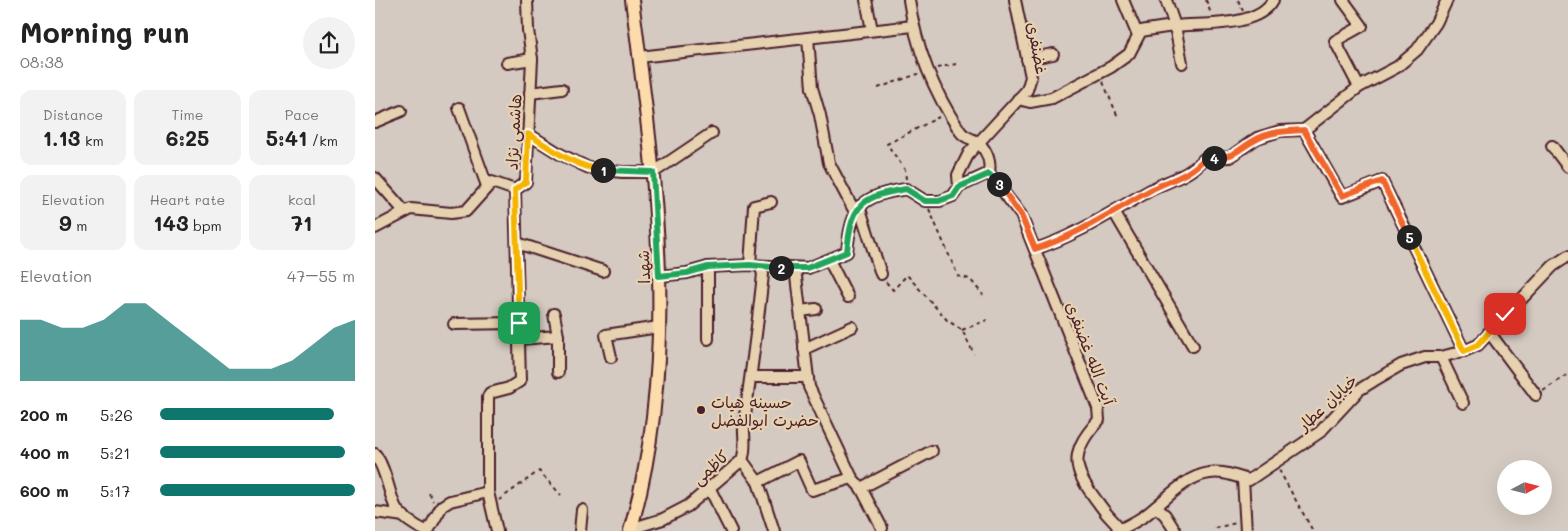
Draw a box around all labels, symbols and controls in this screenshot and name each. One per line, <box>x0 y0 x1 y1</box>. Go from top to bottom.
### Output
text: Morning run <box>20 14 189 50</box>
button: share <box>303 17 355 69</box>
street label: غضنفری <box>1023 20 1053 76</box>
text: 08:38 <box>20 51 64 72</box>
street label: هاشمی نژاد <box>501 93 526 171</box>
text: Distance <box>43 105 103 124</box>
text: Time <box>172 105 203 124</box>
text: Pace <box>285 105 319 124</box>
text: 1.13 <box>43 124 80 151</box>
text: 6:25 <box>166 124 209 151</box>
text: 5:41 <box>266 124 307 151</box>
text: km <box>80 131 104 150</box>
text: /km <box>307 131 338 150</box>
pin: 4 <box>1201 146 1227 170</box>
text: 4 <box>1210 149 1219 168</box>
pin: 1 <box>591 158 615 182</box>
text: 1 <box>600 161 607 180</box>
pin: 3 <box>987 172 1011 196</box>
text: 3 <box>995 175 1004 194</box>
text: Elevation <box>42 190 105 209</box>
text: Heart rate <box>150 190 225 209</box>
text: kcal <box>288 190 316 209</box>
text: 9 <box>59 209 72 236</box>
text: 143 <box>153 209 189 236</box>
text: 71 <box>291 209 312 236</box>
text: m <box>72 216 87 235</box>
text: bpm <box>189 216 222 235</box>
pin: 5 <box>1397 224 1421 250</box>
text: 5 <box>1405 228 1414 247</box>
street label: شهدا <box>632 250 654 284</box>
pin: 2 <box>769 256 793 280</box>
text: 2 <box>778 259 785 278</box>
text: Elevation <box>20 265 92 286</box>
text: 47–55 m <box>287 265 355 286</box>
pin <box>1484 293 1526 335</box>
street label: آیت الله غضنفری <box>1062 298 1121 409</box>
icon: check <box>1491 300 1519 328</box>
pin <box>498 302 540 344</box>
icon: arrive <box>505 309 533 337</box>
street label: خیابان عطار <box>1291 369 1361 436</box>
place label: حسینه هیات حضرت ابوالفضل <box>711 391 819 431</box>
text: 200 m <box>20 404 68 425</box>
text: 5:26 <box>100 404 133 425</box>
marker: حسینه هیات حضرت ابوالفضل <box>695 404 707 416</box>
text: 400 m <box>20 442 69 463</box>
text: 5:21 <box>100 442 130 463</box>
street label: کاظمی <box>687 445 734 490</box>
north arrow <box>1497 460 1553 515</box>
map controls <box>1497 460 1552 515</box>
text: 600 m <box>20 480 69 501</box>
text: 5:17 <box>100 480 130 501</box>

